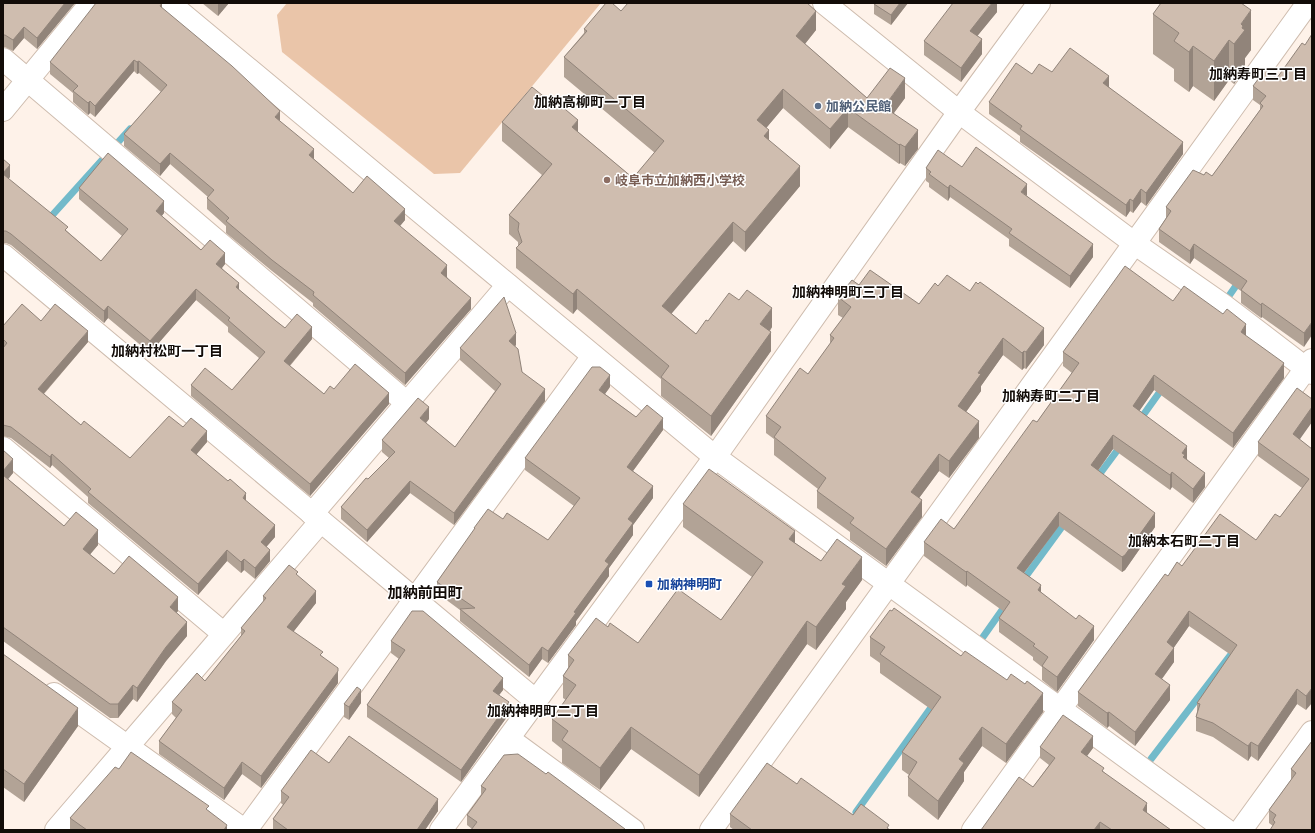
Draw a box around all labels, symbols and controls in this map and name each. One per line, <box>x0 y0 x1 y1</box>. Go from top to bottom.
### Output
district label: 加納寿町三丁目 <box>1209 65 1307 83</box>
district label: 加納高柳町一丁目 <box>534 93 646 111</box>
place label: 加納公民館 <box>826 98 891 114</box>
marker: 加納公民館 <box>813 101 823 111</box>
place label: 岐阜市立加納西小学校 <box>615 172 745 188</box>
marker: 岐阜市立加納西小学校 <box>602 175 612 185</box>
district label: 加納神明町三丁目 <box>792 283 904 301</box>
district label: 加納村松町一丁目 <box>111 342 223 360</box>
district label: 加納寿町二丁目 <box>1002 387 1100 405</box>
district label: 加納本石町二丁目 <box>1128 532 1240 550</box>
place label: 加納神明町 <box>657 576 722 592</box>
marker: 加納神明町 <box>644 579 654 589</box>
district label: 加納前田町 <box>387 583 463 602</box>
district label: 加納神明町二丁目 <box>487 702 599 720</box>

